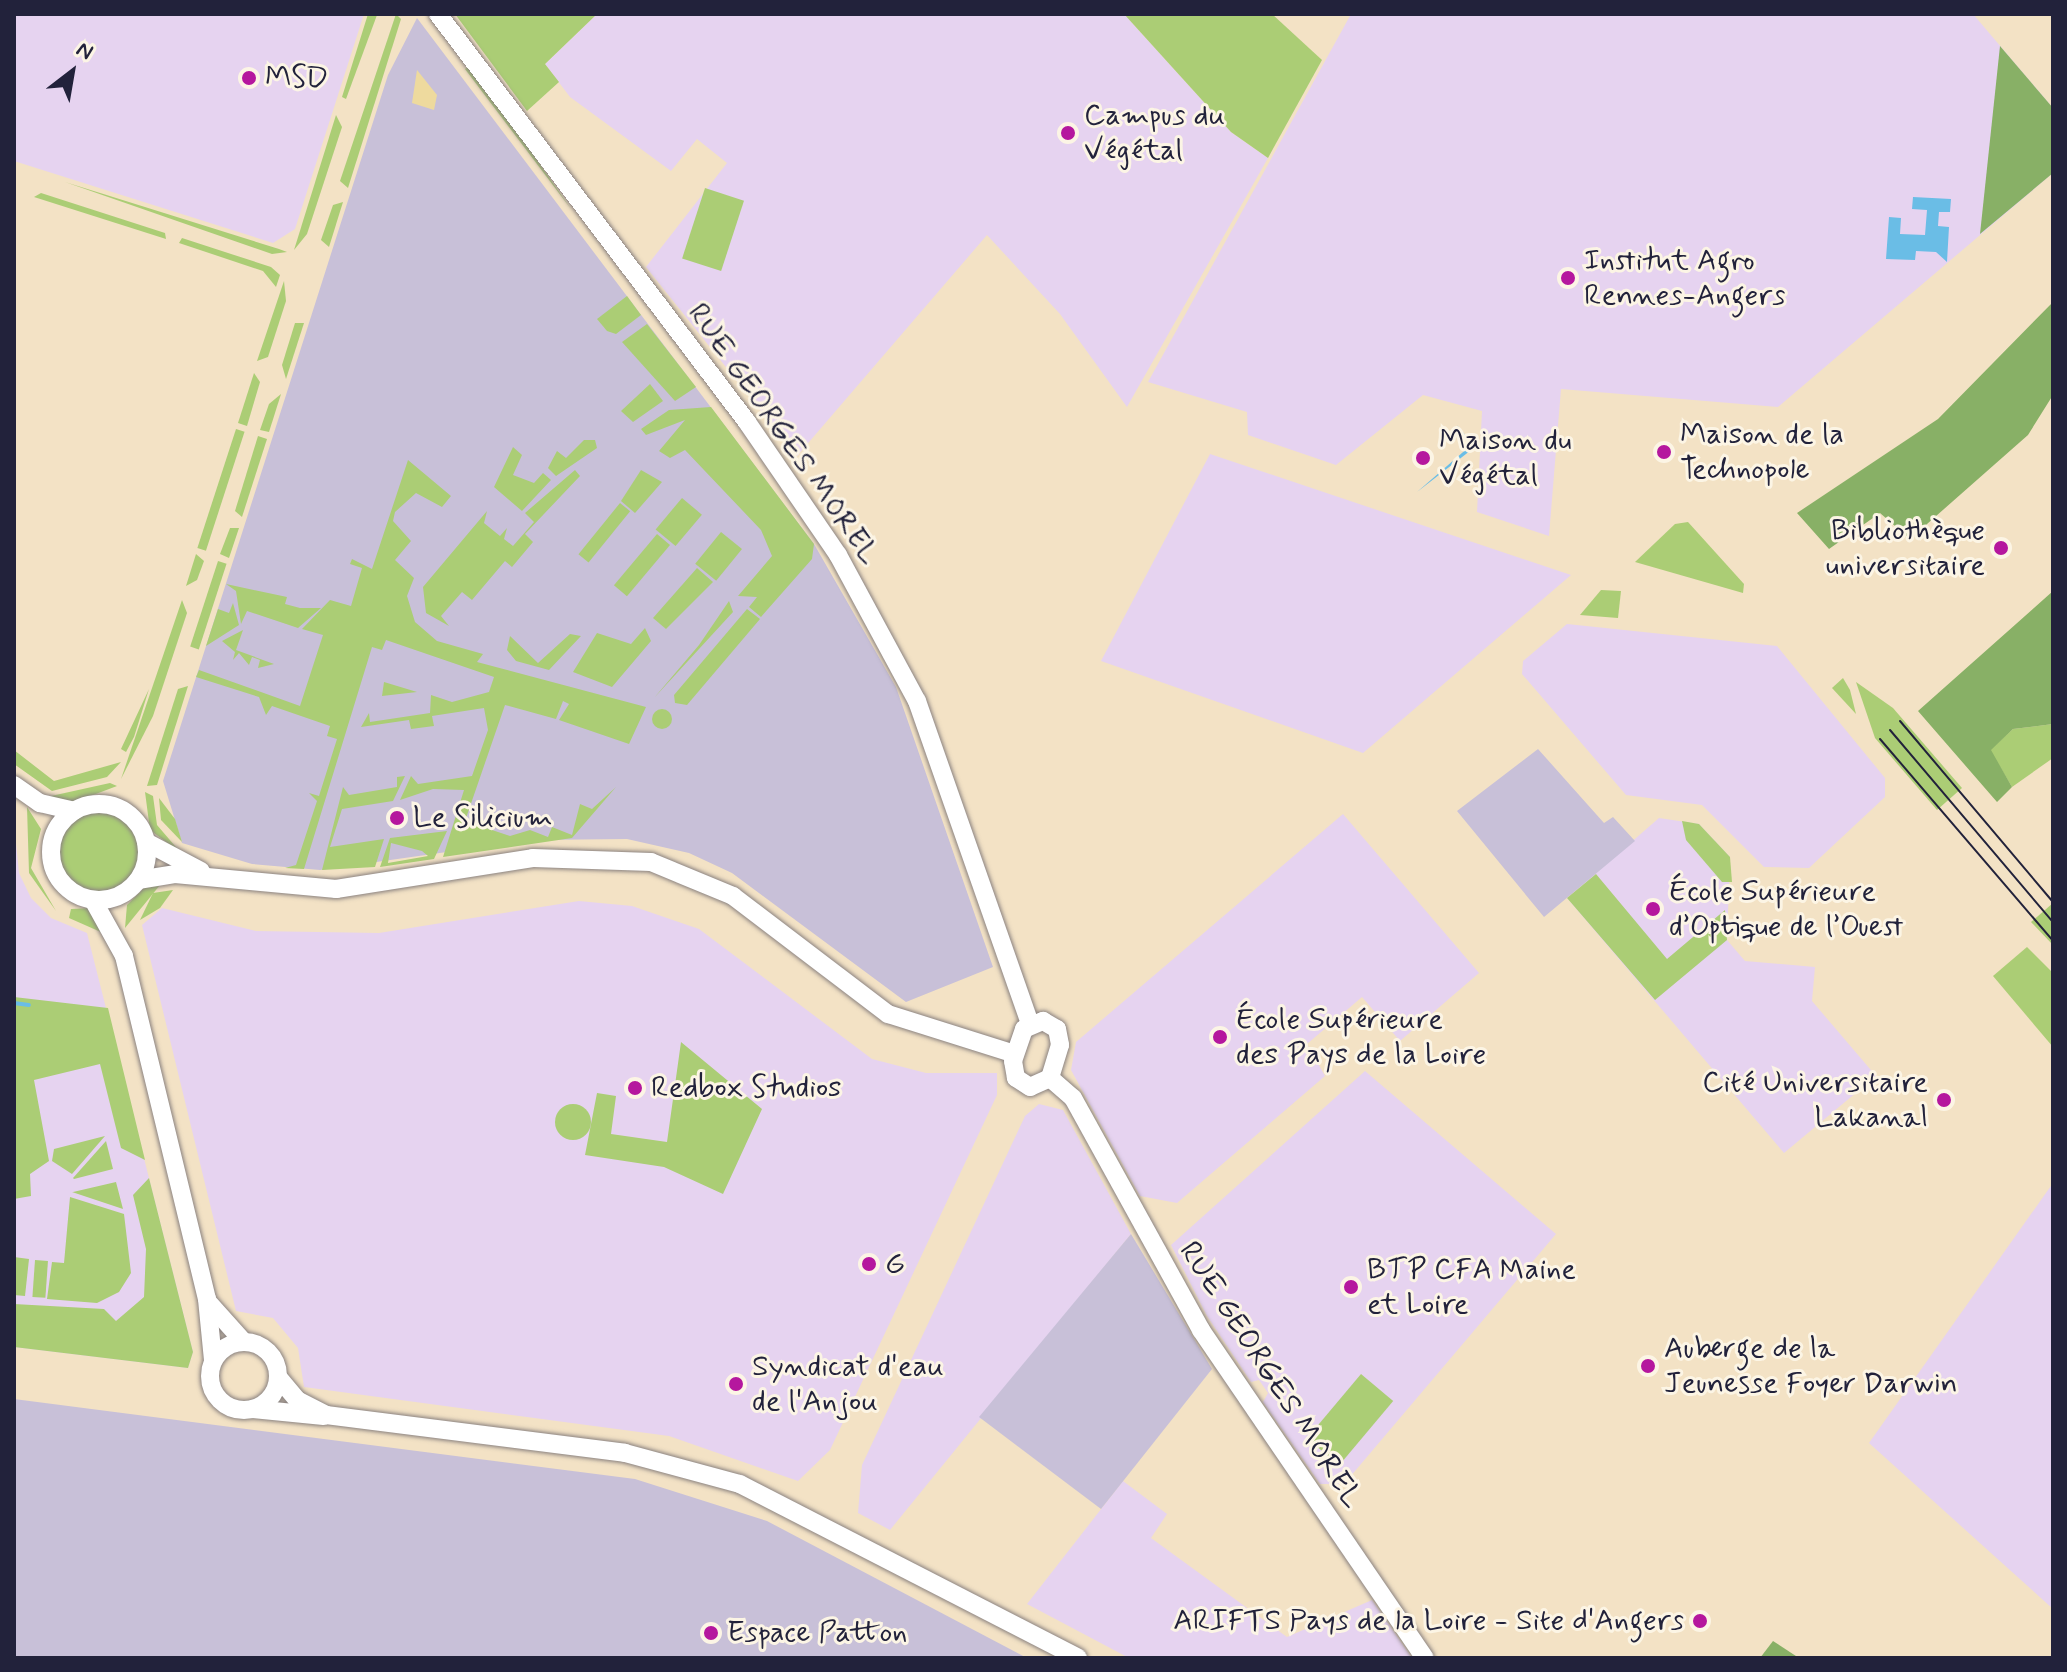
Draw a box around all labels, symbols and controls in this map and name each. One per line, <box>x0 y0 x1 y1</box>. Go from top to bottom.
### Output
north arrow <box>32 32 112 112</box>
text: N <box>71 36 98 67</box>
place label: MSD <box>265 60 328 96</box>
marker: MSD <box>240 69 258 87</box>
place label: Campus du Végétal <box>1084 98 1221 168</box>
marker: Campus du Végétal <box>1059 124 1077 142</box>
place label: Institut Agro Rennes-Angers <box>1584 243 1785 314</box>
marker: Institut Agro Rennes-Angers <box>1559 269 1577 287</box>
street label: RUE GEORGES MOREL <box>681 299 885 569</box>
place label: Maison de la Technopole <box>1680 417 1845 488</box>
place label: Maison du Végétal <box>1439 423 1572 494</box>
marker: Maison de la Technopole <box>1655 443 1673 461</box>
marker: Maison du Végétal <box>1414 449 1432 467</box>
place label: Bibliothèque universitaire <box>1825 513 1985 584</box>
marker: Bibliothèque universitaire <box>1992 539 2010 557</box>
place label: Le Silicium <box>413 800 554 836</box>
marker: Le Silicium <box>388 809 406 827</box>
place label: École Supérieure d’Optique de l’Ouest <box>1669 874 1904 944</box>
marker: École Supérieure d’Optique de l’Ouest <box>1644 900 1662 918</box>
place label: École Supérieure des Pays de la Loire <box>1236 1002 1485 1072</box>
marker: École Supérieure des Pays de la Loire <box>1211 1028 1229 1046</box>
place label: Cité Universitaire Lakanal <box>1702 1065 1928 1136</box>
place label: Redbox Studios <box>651 1070 843 1106</box>
marker: Redbox Studios <box>626 1079 644 1097</box>
marker: Cité Universitaire Lakanal <box>1935 1091 1953 1109</box>
street label: RUE GEORGES MOREL <box>1172 1237 1368 1513</box>
place label: G <box>885 1246 905 1282</box>
place label: BTP CFA Maine et Loire <box>1367 1252 1580 1322</box>
marker: G <box>860 1255 878 1273</box>
marker: BTP CFA Maine et Loire <box>1342 1278 1360 1296</box>
place label: Auberge de la Jeunesse Foyer Darwin <box>1664 1331 1960 1402</box>
place label: Syndicat d'eau de l'Anjou <box>752 1349 944 1420</box>
marker: Auberge de la Jeunesse Foyer Darwin <box>1639 1357 1657 1375</box>
marker: Syndicat d'eau de l'Anjou <box>727 1375 745 1393</box>
place label: ARIFTS Pays de la Loire - Site d'Angers <box>1174 1603 1684 1639</box>
marker: ARIFTS Pays de la Loire - Site d'Angers <box>1691 1612 1709 1630</box>
place label: Espace Patton <box>727 1615 907 1651</box>
marker: Espace Patton <box>702 1624 720 1642</box>

